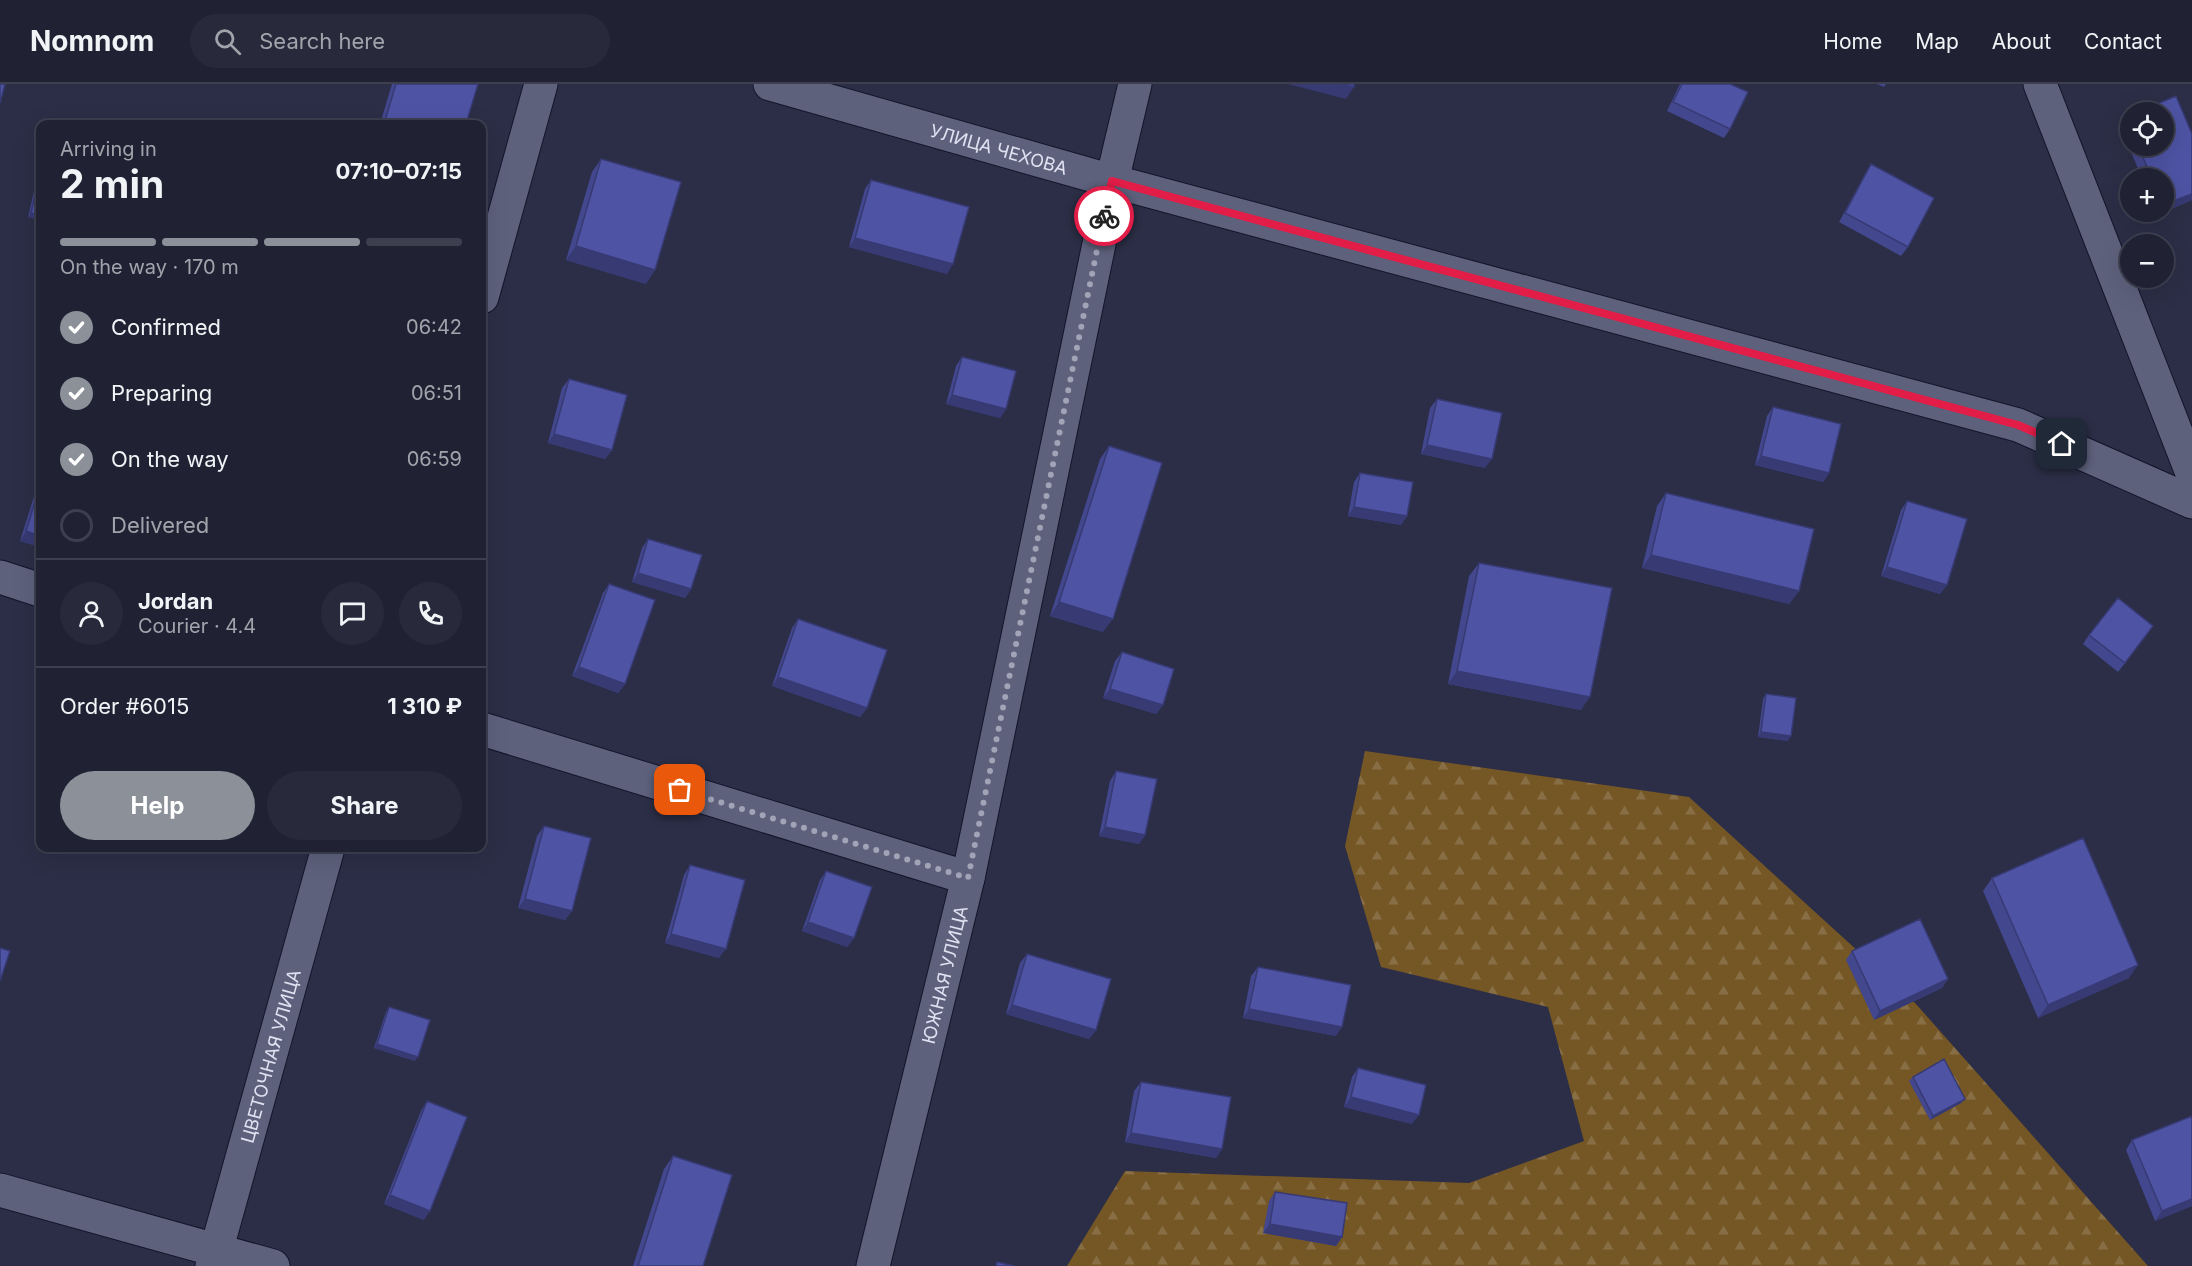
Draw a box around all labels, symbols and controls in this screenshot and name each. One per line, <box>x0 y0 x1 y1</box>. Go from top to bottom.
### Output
search box <box>190 14 610 68</box>
text: Nomnom <box>30 24 154 58</box>
icon: search <box>211 25 244 58</box>
text: Search here <box>259 28 385 54</box>
text: Home <box>1823 29 1882 54</box>
text: Map <box>1915 29 1959 54</box>
text: About <box>1992 29 2051 54</box>
text: Contact <box>2084 29 2162 54</box>
map controls <box>2120 102 2174 288</box>
button: locate <box>2120 102 2174 156</box>
street label: УЛИЦА ЧЕХОВА <box>928 119 1070 178</box>
text: Arriving in <box>60 137 157 161</box>
text: 07:10–07:15 <box>336 158 462 184</box>
text: 2 min <box>60 160 164 207</box>
button: + <box>2120 168 2174 222</box>
courier <box>1074 186 1134 246</box>
icon: bike <box>1088 200 1121 233</box>
button: − <box>2120 234 2174 288</box>
text: On the way · 170 m <box>60 255 239 279</box>
icon: check <box>60 311 93 344</box>
text: Confirmed <box>111 314 221 340</box>
text: 06:42 <box>406 315 462 339</box>
icon: check <box>60 377 93 410</box>
text: Preparing <box>111 380 212 406</box>
text: 06:51 <box>411 381 462 405</box>
pin <box>2036 418 2087 469</box>
icon: home <box>2045 427 2078 460</box>
icon: check <box>60 443 93 476</box>
text: On the way <box>111 446 229 472</box>
text: 06:59 <box>407 447 462 471</box>
text: Delivered <box>111 512 209 538</box>
button: person <box>60 582 123 645</box>
button: chat <box>321 582 384 645</box>
button: phone <box>399 582 462 645</box>
text: Jordan <box>138 588 213 614</box>
text: Courier · 4.4 <box>138 614 256 638</box>
text: Order #6015 <box>60 693 189 719</box>
text: 1 310 ₽ <box>387 693 462 719</box>
pin <box>654 764 705 815</box>
button: Help <box>60 771 255 840</box>
button: Share <box>267 771 462 840</box>
icon: bag <box>663 773 696 806</box>
street label: ЮЖНАЯ УЛИЦА <box>917 903 971 1046</box>
street label: ЦВЕТОЧНАЯ УЛИЦА <box>236 967 304 1145</box>

